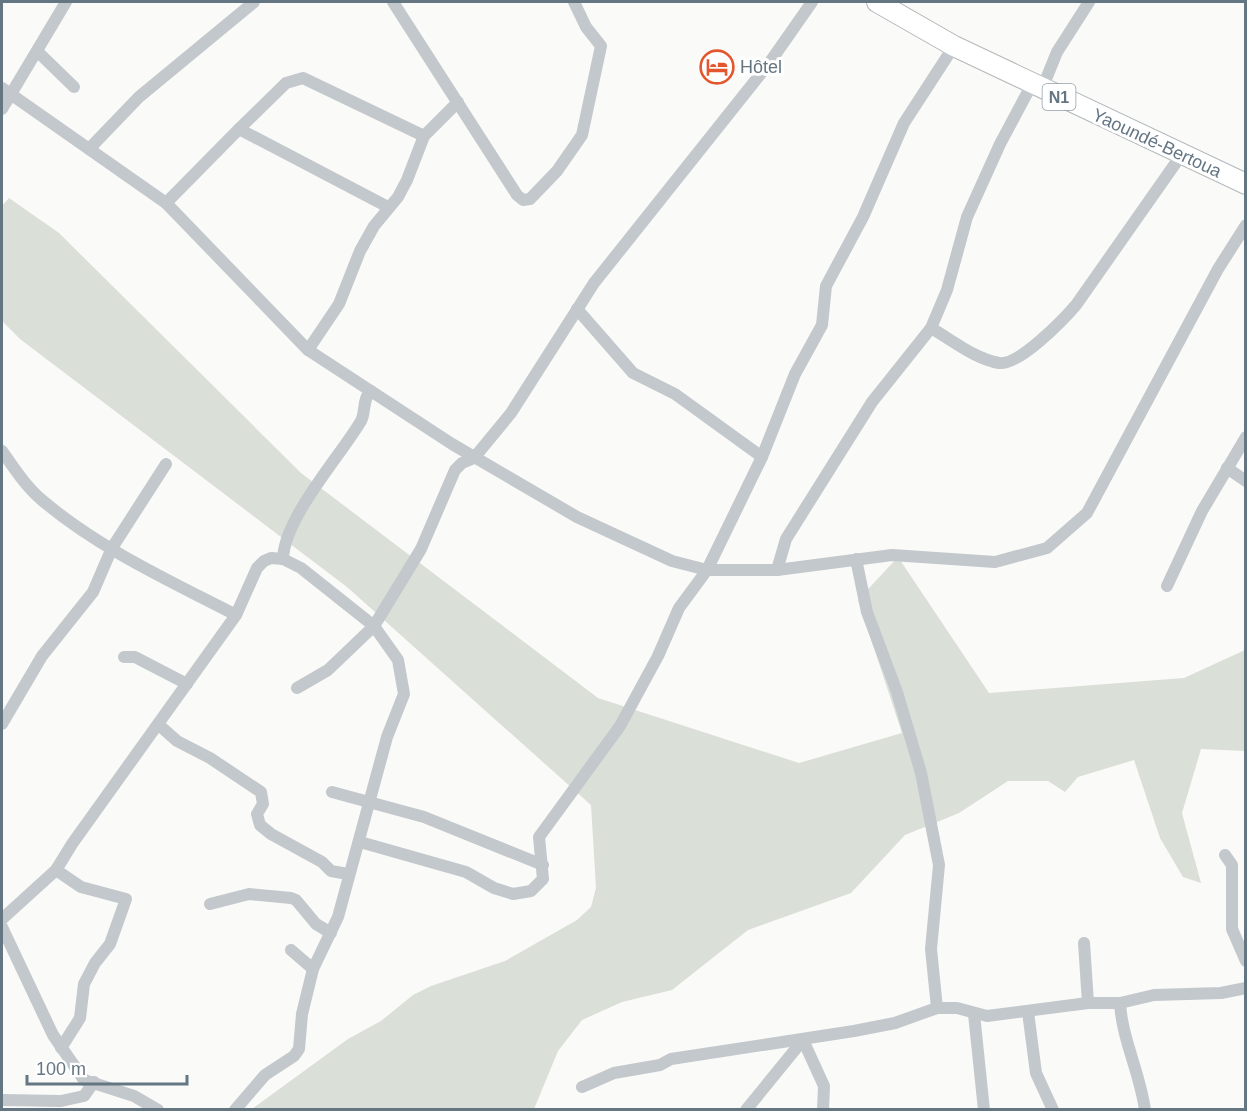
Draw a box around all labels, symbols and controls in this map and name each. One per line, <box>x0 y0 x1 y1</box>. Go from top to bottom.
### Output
hotel icon: Hôtel <box>699 49 735 85</box>
place label: Hôtel <box>740 57 782 77</box>
road number: N1 <box>1042 84 1076 110</box>
street label: Yaoundé-Bertoua <box>1089 104 1225 182</box>
scale bar <box>27 1048 188 1086</box>
text: 100 m <box>36 1059 86 1079</box>

